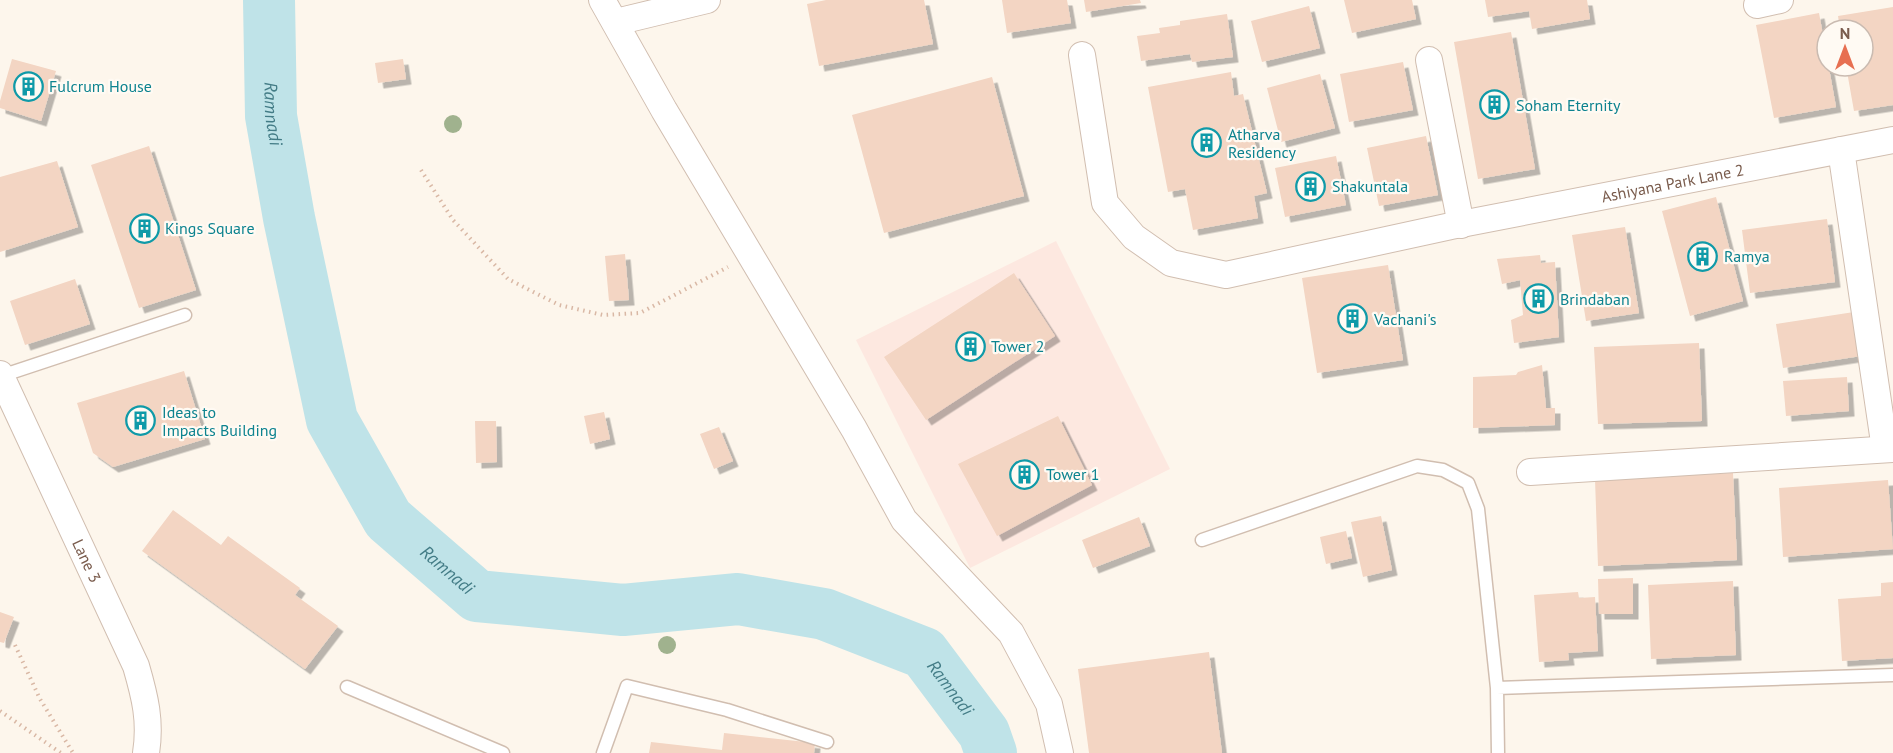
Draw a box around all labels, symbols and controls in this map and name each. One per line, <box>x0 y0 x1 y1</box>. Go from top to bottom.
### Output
north arrow <box>1815 18 1875 78</box>
text: N <box>1840 23 1850 43</box>
building icon: Fulcrum House <box>12 70 44 102</box>
place label: Fulcrum House <box>49 76 152 96</box>
water label: Ramnadi <box>259 82 288 149</box>
building icon: Soham Eternity <box>1479 89 1511 121</box>
place label: Soham Eternity <box>1516 95 1621 115</box>
place label: Atharva Residency <box>1228 124 1296 162</box>
building icon: Atharva Residency <box>1191 127 1223 159</box>
street label: Ashiyana Park Lane 2 <box>1600 159 1745 207</box>
building icon: Shakuntala <box>1295 170 1327 202</box>
place label: Shakuntala <box>1332 176 1408 196</box>
building icon: Kings Square <box>128 212 160 244</box>
place label: Kings Square <box>165 218 255 238</box>
building icon: Ramya <box>1687 240 1719 272</box>
place label: Ramya <box>1724 246 1770 266</box>
building icon: Brindaban <box>1523 283 1555 315</box>
place label: Brindaban <box>1560 289 1630 309</box>
building icon: Vachani's <box>1337 303 1369 335</box>
place label: Vachani's <box>1373 309 1437 329</box>
building icon: Tower 2 <box>954 330 986 362</box>
place label: Tower 2 <box>991 336 1044 356</box>
place label: Ideas to Impacts Building <box>162 402 277 440</box>
building icon: Ideas to Impacts Building <box>125 405 157 437</box>
building icon: Tower 1 <box>1009 458 1041 490</box>
place label: Tower 1 <box>1046 464 1099 484</box>
street label: Lane 3 <box>68 536 106 586</box>
water label: Ramnadi <box>416 540 480 600</box>
water label: Ramnadi <box>922 655 980 721</box>

